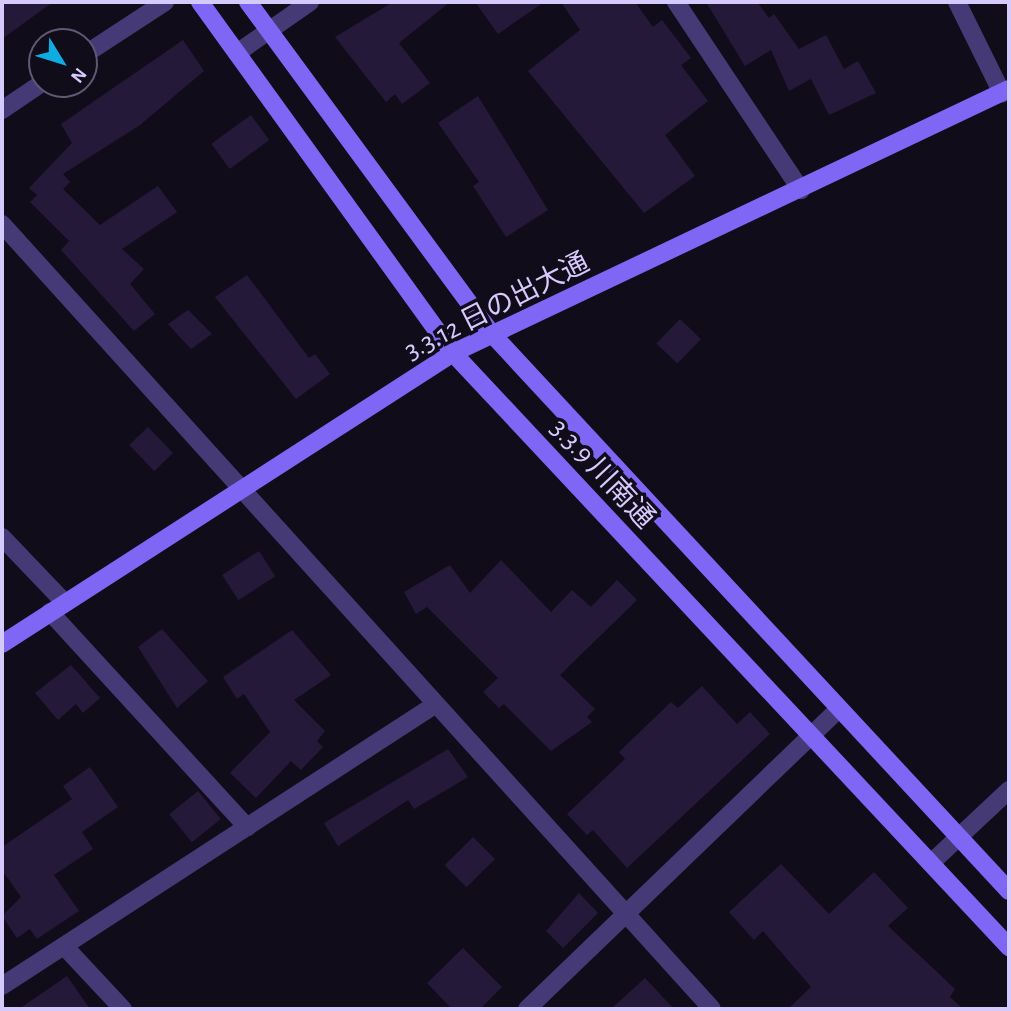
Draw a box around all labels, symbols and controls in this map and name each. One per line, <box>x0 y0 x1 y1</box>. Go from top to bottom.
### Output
north arrow <box>28 28 98 98</box>
text: N <box>67 64 90 86</box>
street label: 3.3.12 日の出大通 <box>399 246 595 368</box>
street label: 3.3.9 川南通 <box>543 412 661 536</box>

